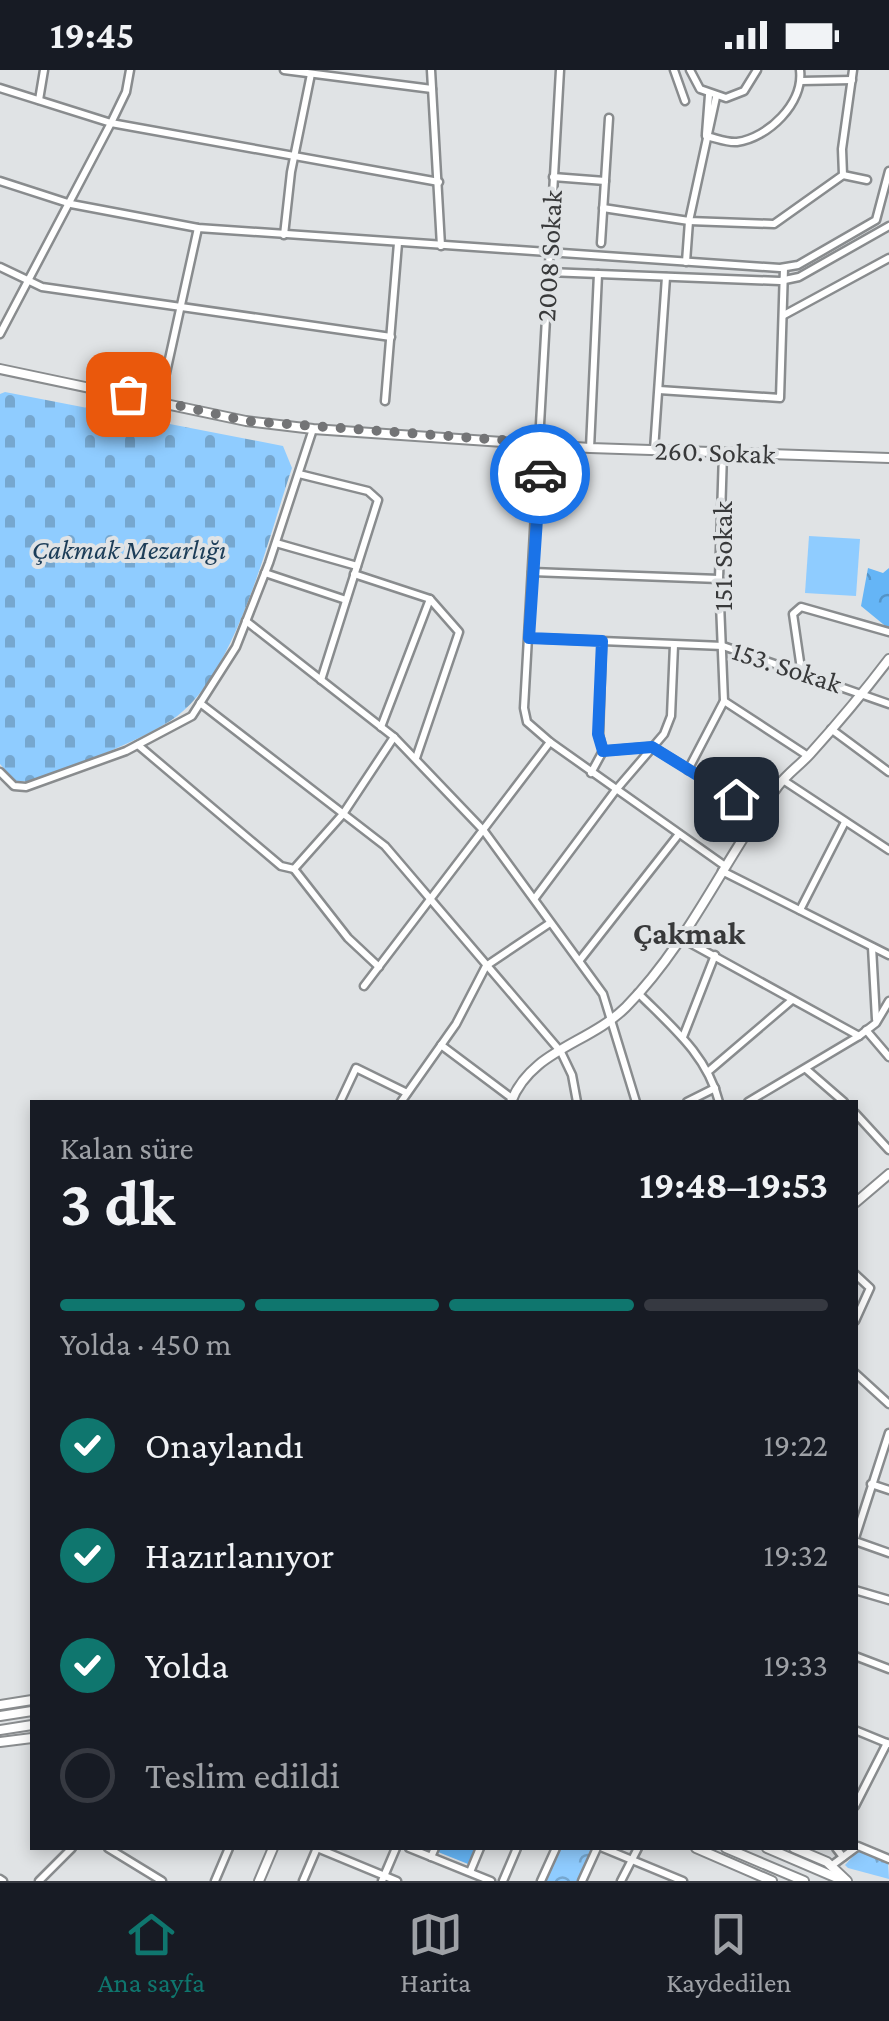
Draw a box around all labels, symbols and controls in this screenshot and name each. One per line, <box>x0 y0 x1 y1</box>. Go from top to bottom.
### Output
text: 19:45 <box>50 14 134 56</box>
street label: 2008 Sokak <box>530 189 568 323</box>
pin <box>86 352 171 437</box>
icon: bag <box>101 367 156 422</box>
courier <box>490 424 590 524</box>
street label: 260. Sokak <box>654 434 777 470</box>
icon: car <box>513 447 568 502</box>
street label: 151. Sokak <box>707 500 738 611</box>
park label: Çakmak Mezarlığı <box>32 534 226 565</box>
street label: 153. Sokak <box>728 635 846 699</box>
pin <box>694 757 779 842</box>
icon: home <box>709 772 764 827</box>
district label: Çakmak <box>633 915 746 951</box>
text: Kalan süre <box>60 1130 194 1166</box>
text: 19:48–19:53 <box>639 1164 828 1206</box>
text: 3 dk <box>60 1167 175 1239</box>
text: Yolda · 450 m <box>60 1326 231 1362</box>
icon: check <box>60 1418 115 1473</box>
text: Onaylandı <box>145 1424 304 1466</box>
text: 19:22 <box>763 1427 828 1463</box>
icon: check <box>60 1528 115 1583</box>
text: Hazırlanıyor <box>145 1534 334 1576</box>
text: 19:32 <box>764 1537 828 1573</box>
icon: check <box>60 1638 115 1693</box>
text: Yolda <box>145 1644 229 1686</box>
text: 19:33 <box>764 1647 828 1683</box>
text: Teslim edildi <box>145 1754 340 1796</box>
tab: Ana sayfa <box>98 1907 205 1998</box>
tab: Harita <box>400 1907 471 1998</box>
tab: Kaydedilen <box>666 1907 791 1998</box>

